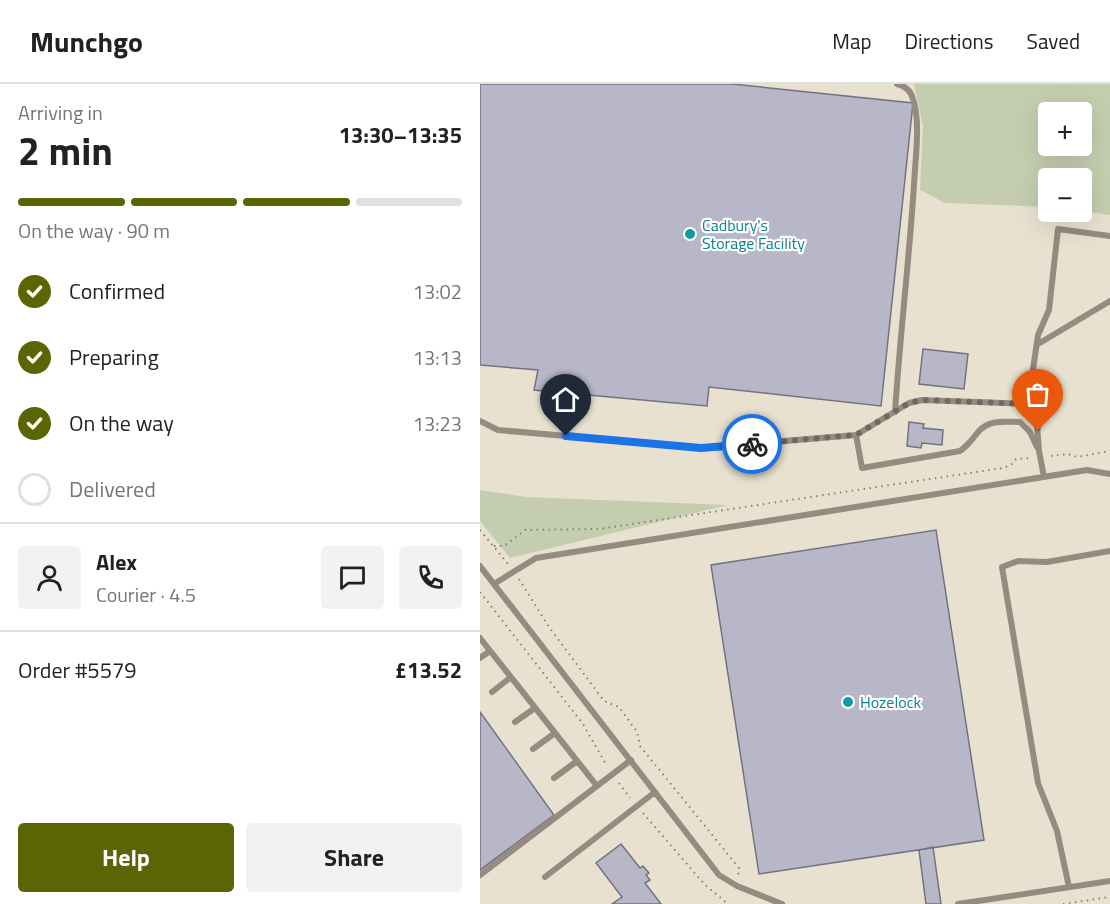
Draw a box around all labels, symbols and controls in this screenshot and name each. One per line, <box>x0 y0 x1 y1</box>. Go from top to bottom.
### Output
text: Munchgo <box>30 20 143 63</box>
text: Map <box>832 25 872 57</box>
text: Directions <box>905 25 994 57</box>
text: Saved <box>1027 25 1080 57</box>
text: Arriving in <box>18 97 103 128</box>
map controls <box>1038 102 1092 222</box>
button: + <box>1038 102 1092 156</box>
text: 13:30–13:35 <box>339 118 462 152</box>
text: 2 min <box>18 121 113 180</box>
button: − <box>1038 168 1092 222</box>
place label: Cadbury's Storage Facility <box>702 213 805 255</box>
text: On the way · 90 m <box>18 215 170 246</box>
marker: Cadbury's Storage Facility <box>683 227 697 241</box>
text: Confirmed <box>69 274 165 308</box>
icon: check <box>18 275 51 308</box>
text: 13:02 <box>413 276 462 307</box>
text: Preparing <box>69 340 159 374</box>
icon: check <box>18 341 51 374</box>
text: 13:13 <box>413 342 462 373</box>
pin <box>1012 369 1063 431</box>
pin <box>540 374 591 436</box>
icon: bag <box>1021 378 1054 411</box>
icon: home <box>549 383 582 416</box>
text: On the way <box>69 406 174 440</box>
icon: check <box>18 407 51 440</box>
text: 13:23 <box>413 408 462 439</box>
courier <box>722 414 782 474</box>
icon: bike <box>736 428 769 461</box>
text: Delivered <box>69 472 156 506</box>
text: Alex <box>96 545 137 579</box>
button: person <box>18 546 81 609</box>
button: chat <box>321 546 384 609</box>
button: phone <box>399 546 462 609</box>
text: Courier · 4.5 <box>96 579 196 610</box>
text: Order #5579 <box>18 653 137 687</box>
text: £13.52 <box>395 653 462 687</box>
place label: Hozelock <box>860 690 922 714</box>
marker: Hozelock <box>841 695 855 709</box>
button: Help <box>18 823 234 892</box>
button: Share <box>246 823 462 892</box>

